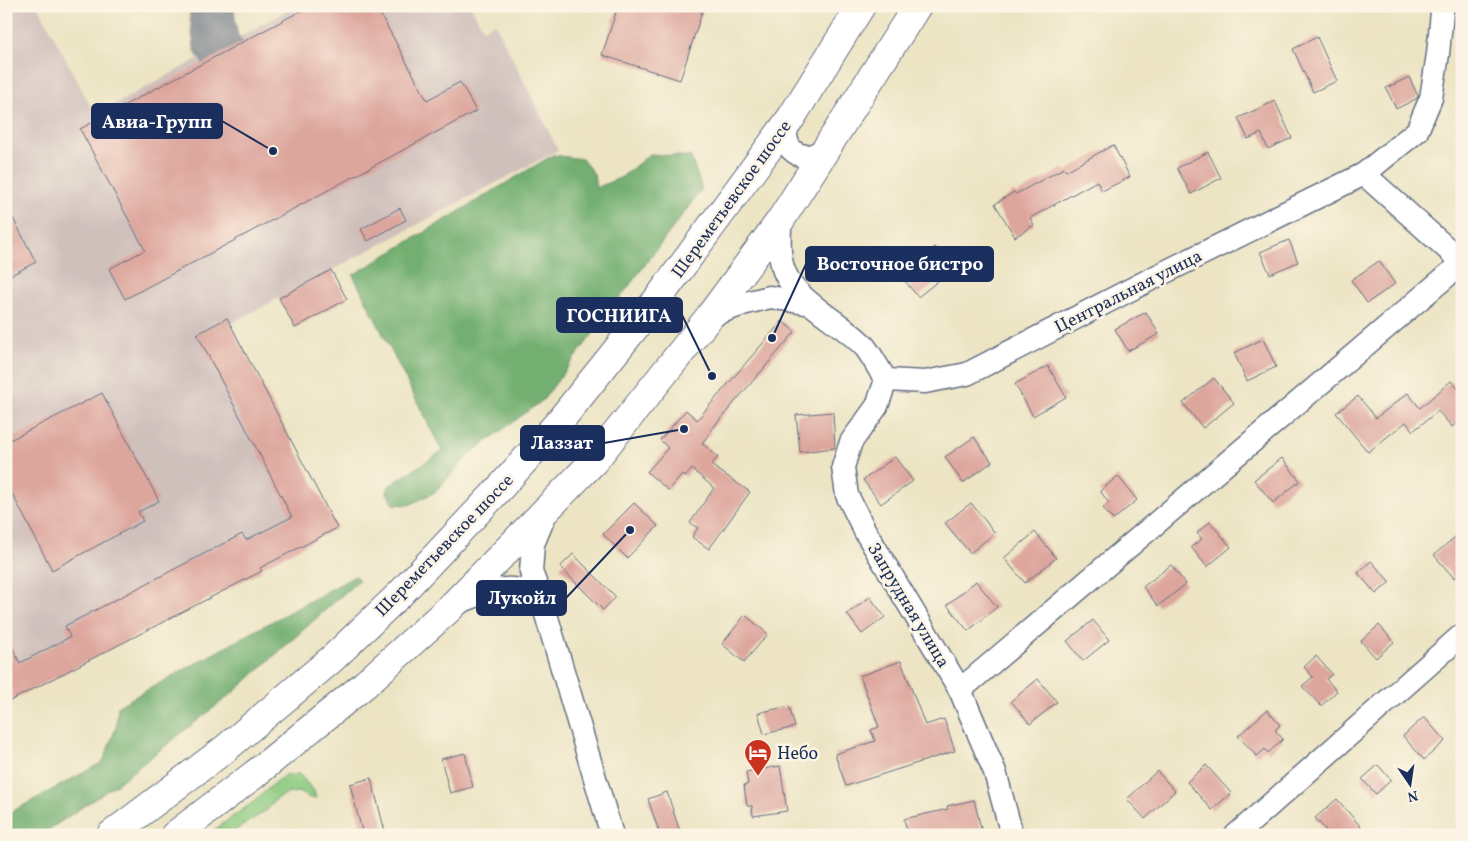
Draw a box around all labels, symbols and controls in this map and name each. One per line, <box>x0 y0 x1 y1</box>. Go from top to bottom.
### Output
callout: Авиа-Групп <box>92 104 222 138</box>
text: Авиа-Групп <box>102 110 212 136</box>
street label: Шереметьевское шоссе <box>666 116 798 284</box>
street label: Центральная улица <box>1050 244 1207 340</box>
callout: Восточное бистро <box>806 247 993 281</box>
text: Восточное бистро <box>817 252 983 278</box>
callout: ГОСНИИГА <box>557 298 682 332</box>
text: ГОСНИИГА <box>567 304 672 330</box>
callout: Лаззат <box>521 426 604 460</box>
text: Лаззат <box>531 431 594 457</box>
street label: Шереметьевское шоссе <box>370 469 520 623</box>
street label: Запрудная улица <box>861 539 955 673</box>
callout: Лукойл <box>477 581 566 615</box>
text: Лукойл <box>488 586 556 612</box>
hotel icon: Небо <box>743 738 773 777</box>
place label: Небо <box>777 742 818 767</box>
north arrow <box>1386 758 1436 808</box>
text: N <box>1405 785 1420 806</box>

